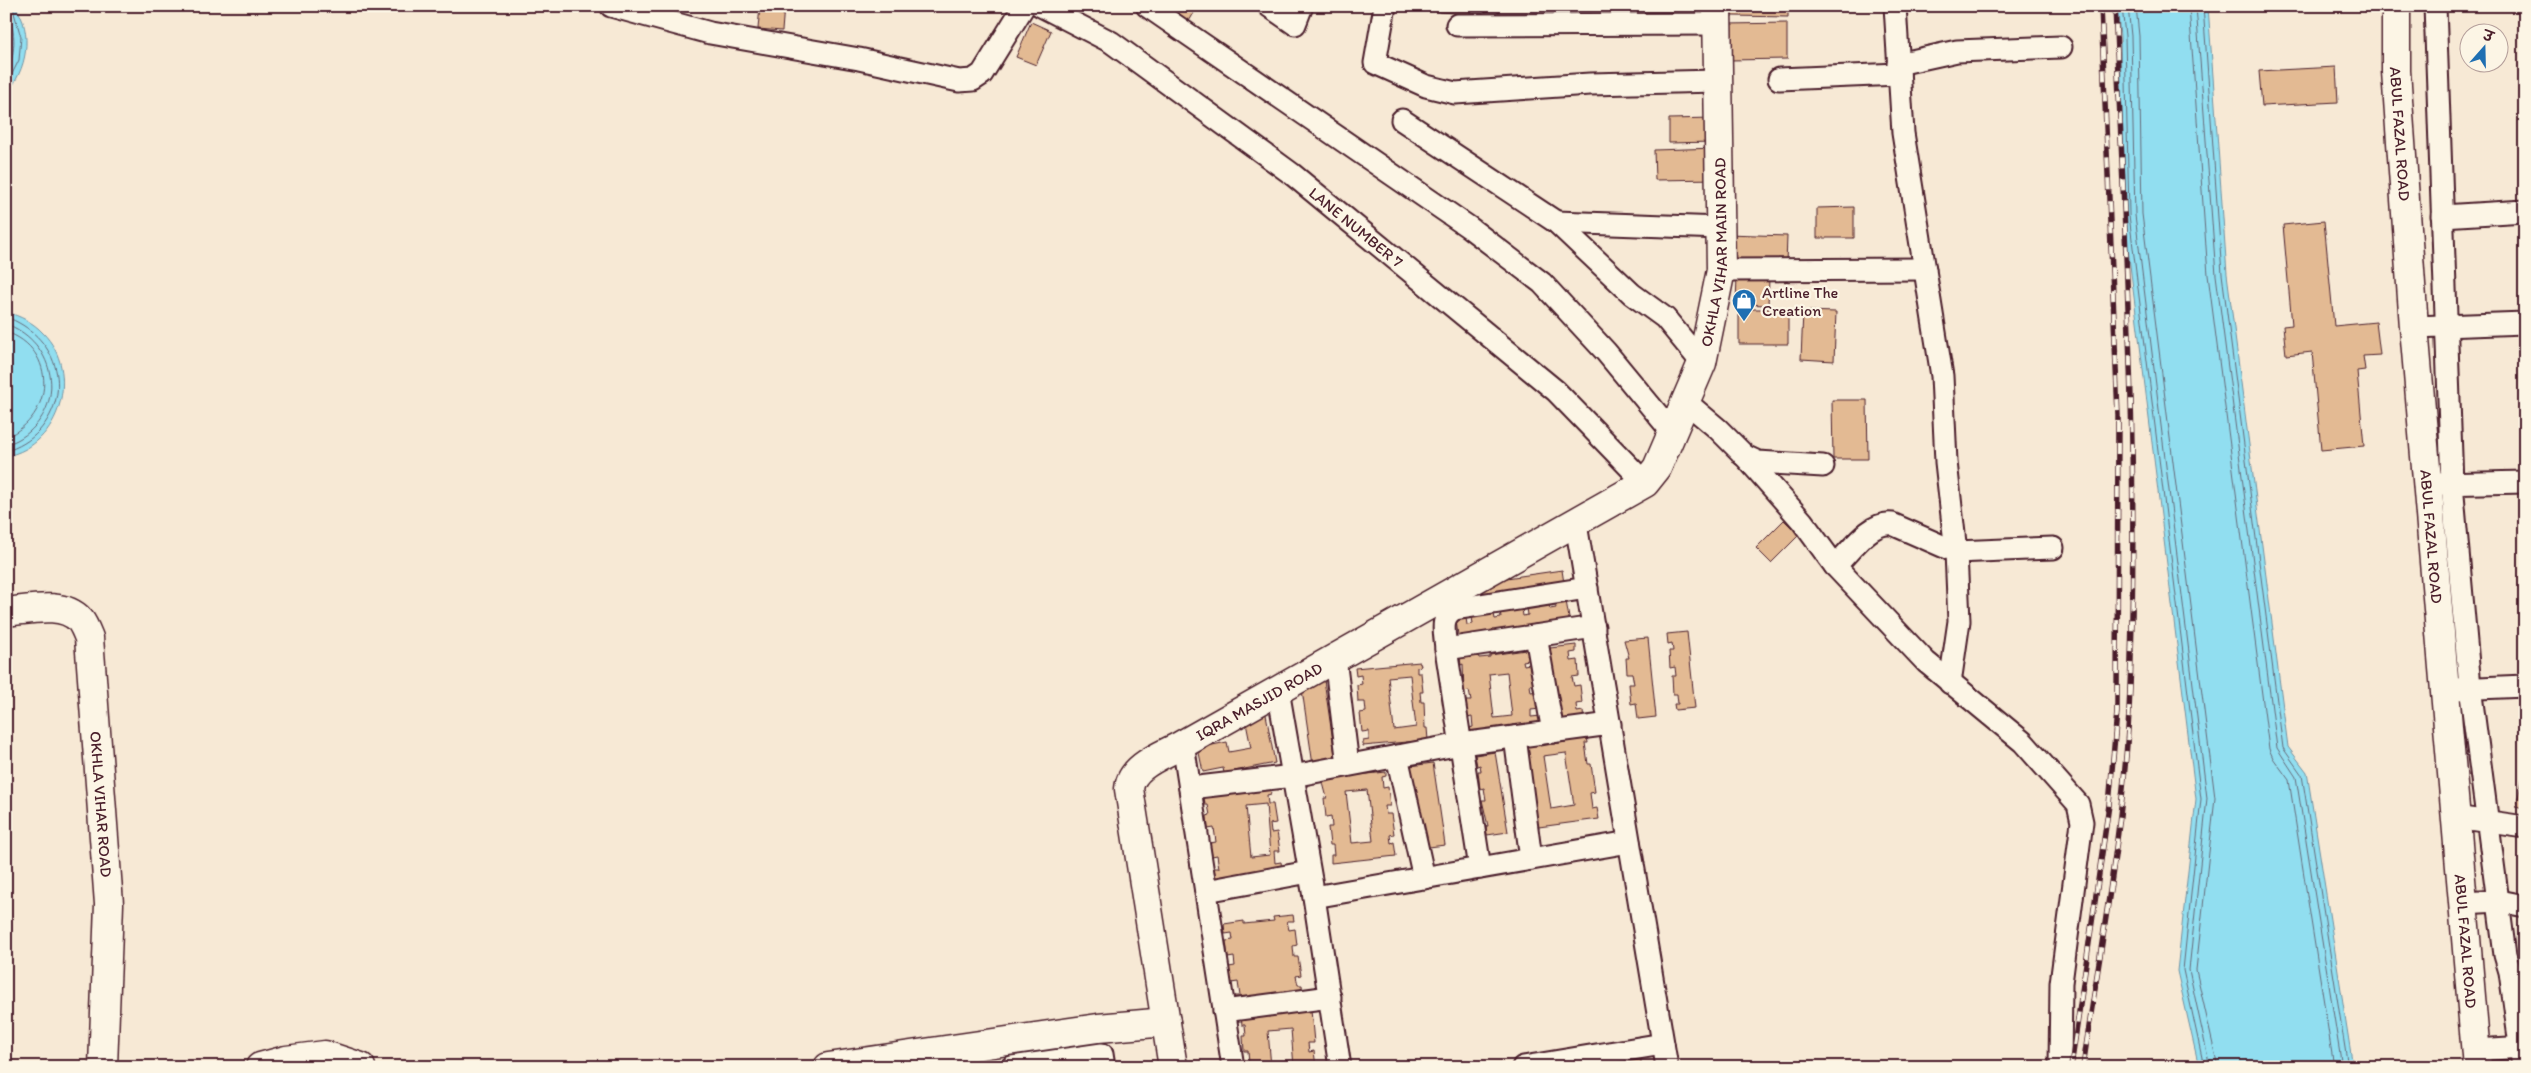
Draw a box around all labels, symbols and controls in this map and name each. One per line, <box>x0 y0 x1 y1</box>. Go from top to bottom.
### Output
north arrow <box>2458 22 2508 72</box>
text: उ <box>2479 26 2497 46</box>
street label: ABUL FAZAL ROAD <box>2386 66 2414 202</box>
street label: OKHLA VIHAR MAIN ROAD <box>1697 157 1731 348</box>
street label: LANE NUMBER 7 <box>1305 183 1407 272</box>
place label: Artline The Creation <box>1762 283 1839 320</box>
shop icon: Artline The Creation <box>1731 288 1757 322</box>
street label: ABUL FAZAL ROAD <box>2416 469 2447 605</box>
street label: IQRA MASJID ROAD <box>1193 658 1326 745</box>
street label: OKHLA VIHAR ROAD <box>86 730 116 878</box>
street label: ABUL FAZAL ROAD <box>2451 873 2481 1009</box>

